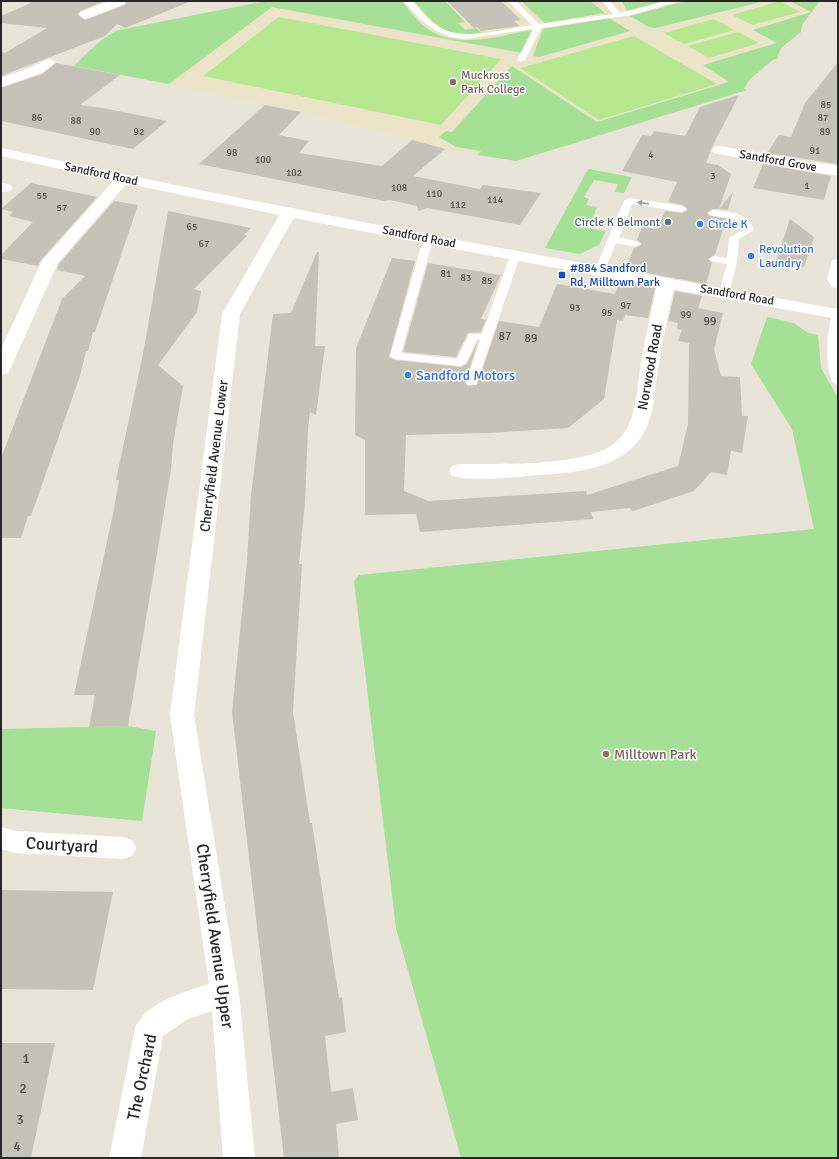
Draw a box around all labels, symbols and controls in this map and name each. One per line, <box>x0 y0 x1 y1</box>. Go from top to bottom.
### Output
place label: Muckross Park College <box>461 68 525 97</box>
marker: Muckross Park College <box>448 77 458 87</box>
house number: 85 <box>821 99 831 111</box>
house number: 86 <box>32 112 42 124</box>
house number: 87 <box>818 112 828 124</box>
house number: 88 <box>71 115 81 127</box>
house number: 90 <box>90 126 100 138</box>
house number: 92 <box>134 126 144 138</box>
house number: 89 <box>820 126 830 138</box>
house number: 91 <box>810 145 820 157</box>
house number: 98 <box>227 147 237 159</box>
street label: Sandford Grove <box>738 147 818 175</box>
house number: 4 <box>648 149 654 161</box>
house number: 100 <box>255 154 271 166</box>
street label: Sandford Road <box>63 159 139 189</box>
house number: 102 <box>286 167 302 179</box>
house number: 3 <box>710 170 716 182</box>
house number: 1 <box>804 180 810 192</box>
house number: 108 <box>391 182 407 194</box>
house number: 110 <box>426 188 442 200</box>
house number: 55 <box>37 190 47 202</box>
house number: 114 <box>487 194 504 206</box>
house number: 112 <box>450 199 466 211</box>
one-way arrow <box>637 200 649 206</box>
house number: 57 <box>57 202 67 214</box>
place label: Circle K Belmont <box>574 215 660 230</box>
marker: Circle K Belmont <box>663 217 673 227</box>
place label: Circle K <box>708 217 748 232</box>
marker: Circle K <box>695 219 705 229</box>
house number: 65 <box>187 221 197 233</box>
street label: Sandford Road <box>381 223 457 251</box>
house number: 67 <box>199 238 209 250</box>
place label: Revolution Laundry <box>759 242 814 271</box>
marker: Revolution Laundry <box>746 251 756 261</box>
place label: #884 Sandford Rd, Milltown Park <box>570 261 660 290</box>
house number: 81 <box>441 268 451 280</box>
marker: #884 Sandford Rd, Milltown Park <box>557 270 567 280</box>
house number: 83 <box>461 272 471 284</box>
house number: 85 <box>482 275 492 287</box>
street label: Sandford Road <box>699 281 775 309</box>
house number: 97 <box>621 300 631 312</box>
house number: 93 <box>570 302 580 314</box>
house number: 95 <box>602 307 612 319</box>
house number: 99 <box>681 309 691 321</box>
house number: 99 <box>704 314 716 329</box>
street label: Norwood Road <box>634 323 666 411</box>
house number: 87 <box>499 329 511 344</box>
house number: 89 <box>525 331 537 346</box>
place label: Sandford Motors <box>416 367 515 384</box>
marker: Sandford Motors <box>403 370 413 380</box>
street label: Cherryfield Avenue Lower <box>196 378 232 533</box>
place label: Milltown Park <box>614 746 697 763</box>
marker: Milltown Park <box>601 749 611 759</box>
street label: Courtyard <box>25 833 99 857</box>
street label: Cherryfield Avenue Upper <box>192 842 238 1030</box>
street label: The Orchard <box>123 1032 161 1122</box>
house number: 1 <box>22 1050 30 1067</box>
house number: 2 <box>19 1080 27 1097</box>
house number: 3 <box>16 1111 24 1128</box>
house number: 4 <box>13 1138 21 1155</box>

